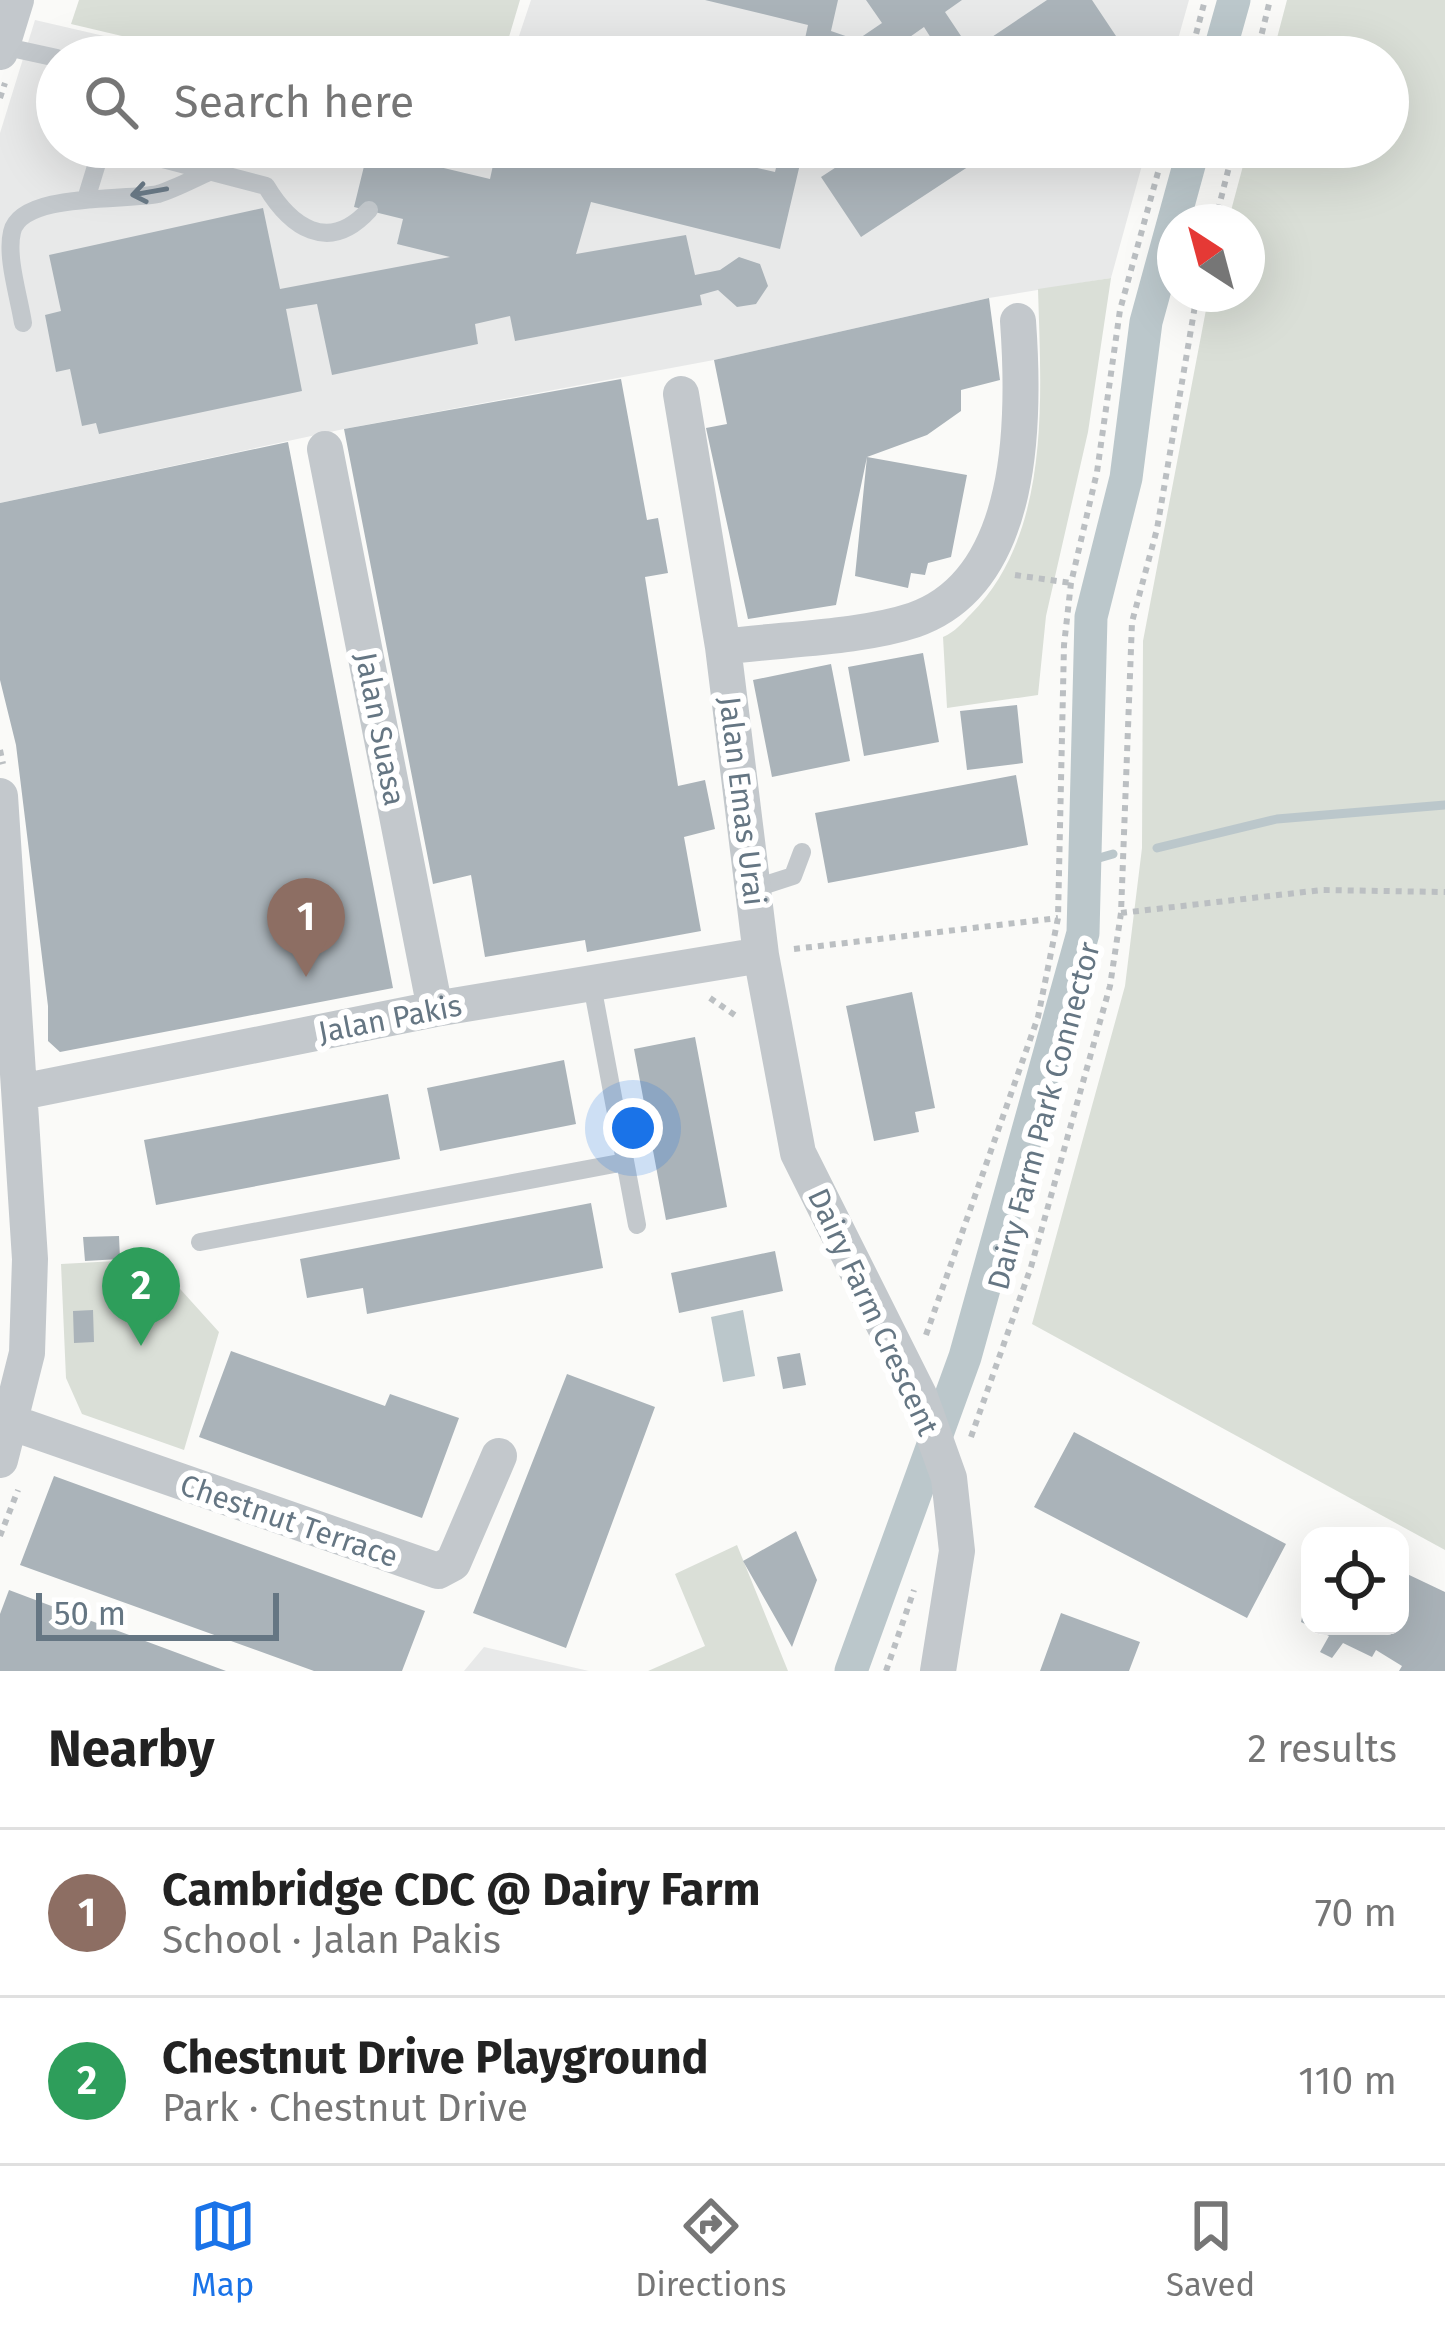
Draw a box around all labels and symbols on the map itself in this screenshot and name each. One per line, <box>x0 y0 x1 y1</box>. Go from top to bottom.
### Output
one-way arrow <box>131 182 170 204</box>
north arrow <box>1157 204 1265 312</box>
street label: Jalan Suasa <box>347 649 413 809</box>
street label: Jalan Emas Urai <box>711 694 773 908</box>
pin: 1 <box>267 878 345 977</box>
street label: Dairy Farm Park Connector <box>980 938 1108 1294</box>
street label: Jalan Pakis <box>315 987 465 1051</box>
your location <box>603 1098 663 1158</box>
street label: Dairy Farm Crescent <box>800 1183 946 1441</box>
pin: 2 <box>102 1247 180 1346</box>
street label: Chestnut Terrace <box>175 1467 403 1575</box>
scale bar <box>36 1587 279 1640</box>

